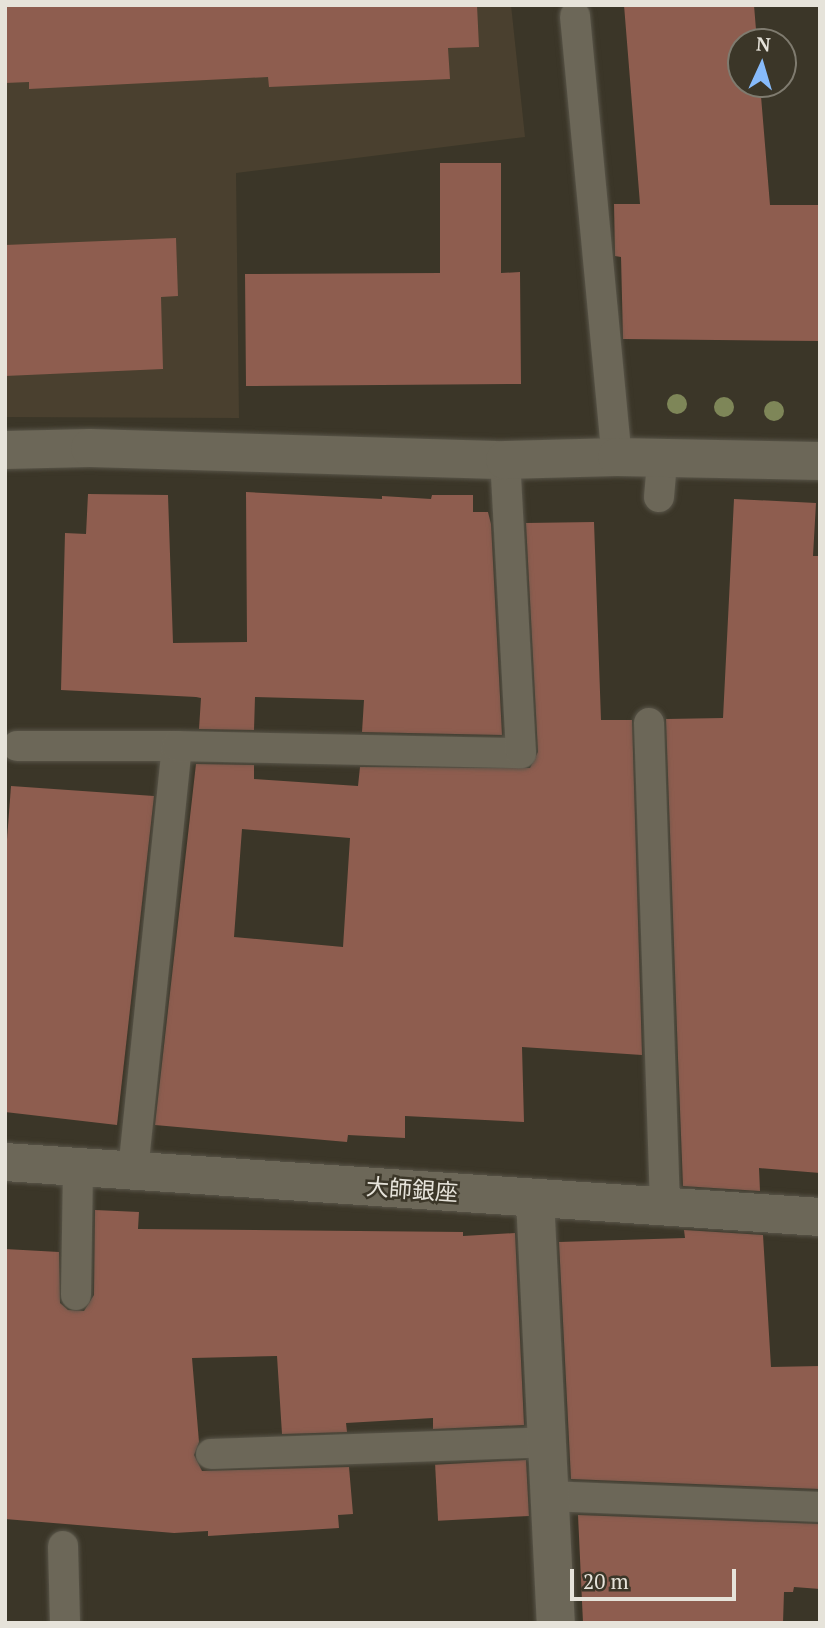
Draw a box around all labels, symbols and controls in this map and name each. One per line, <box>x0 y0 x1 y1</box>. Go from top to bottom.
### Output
north arrow <box>727 28 797 98</box>
text: N <box>755 31 771 57</box>
street label: 大師銀座 <box>365 1173 459 1207</box>
scale bar <box>573 1554 739 1598</box>
text: 20 m <box>583 1567 629 1595</box>

